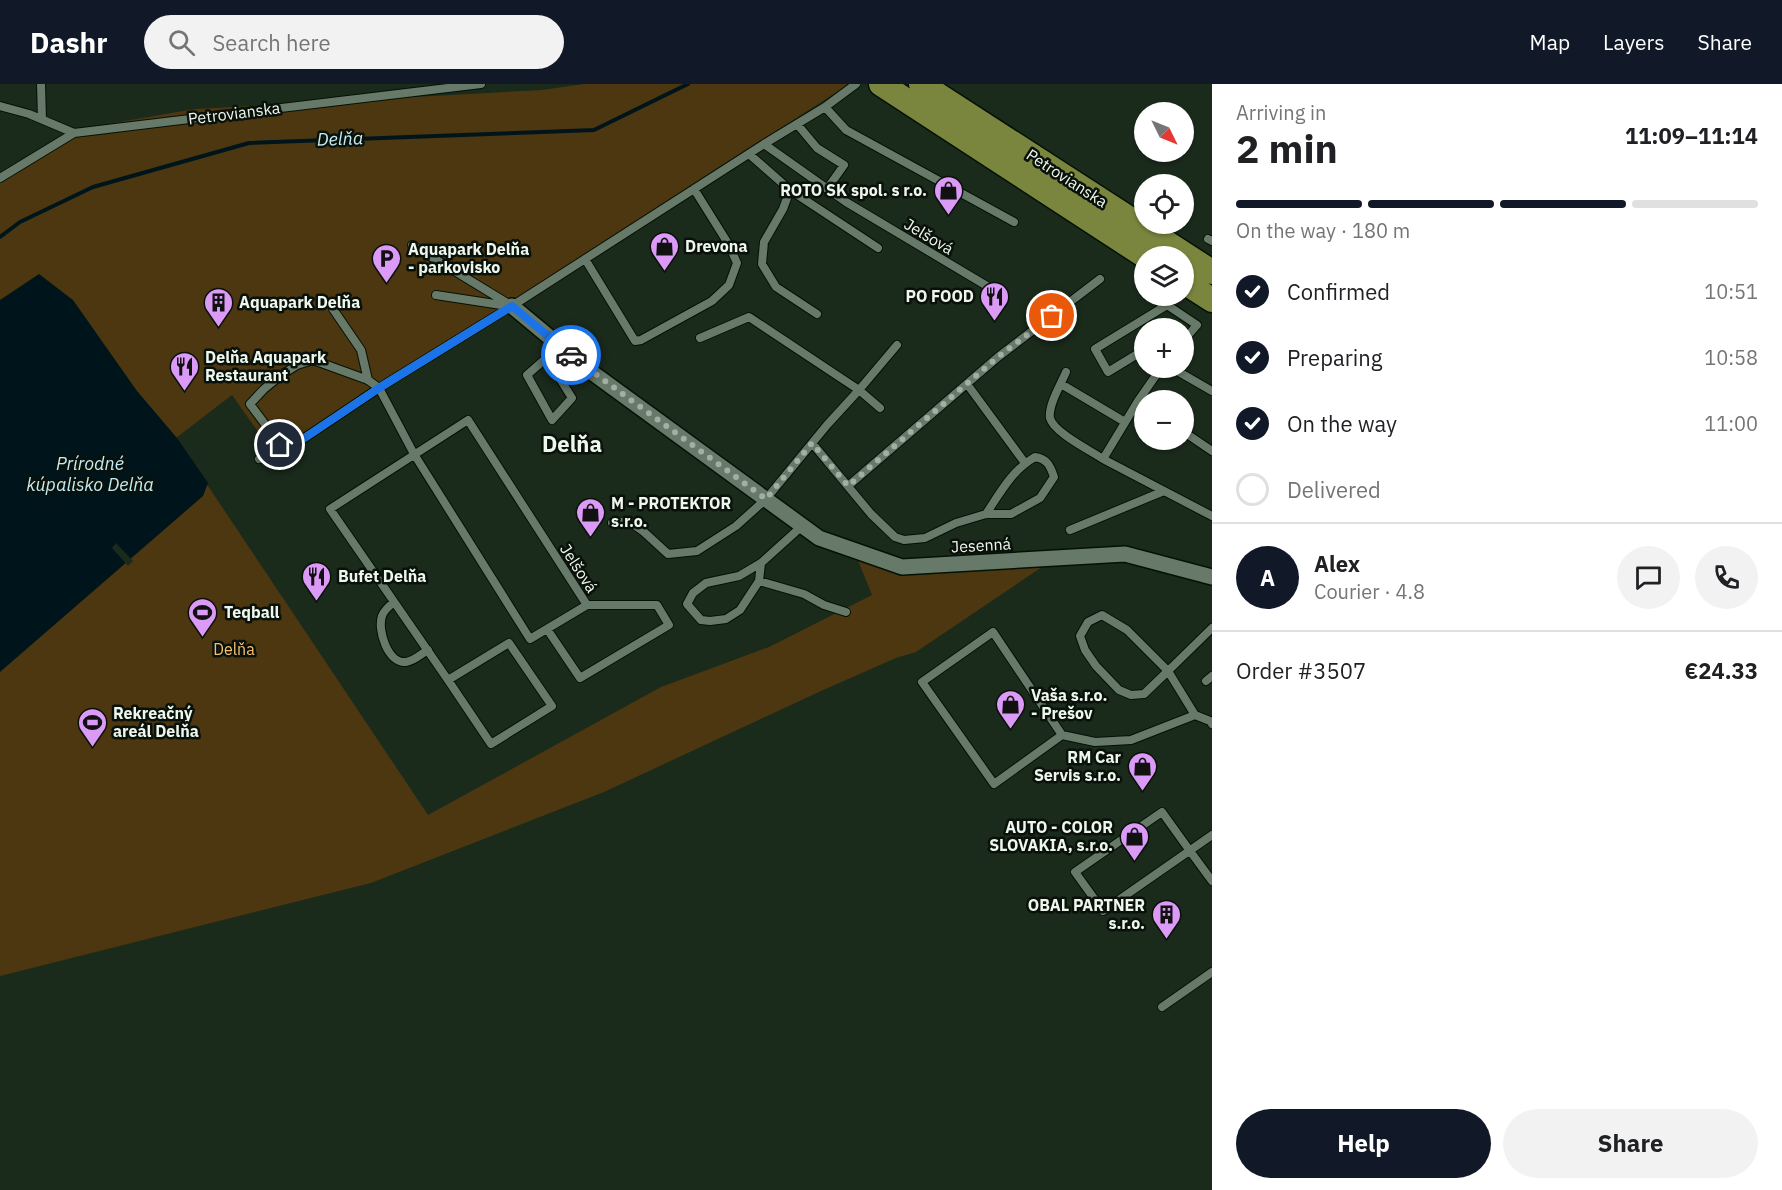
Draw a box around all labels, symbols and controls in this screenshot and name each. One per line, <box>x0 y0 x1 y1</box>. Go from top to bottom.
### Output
search box <box>144 15 564 69</box>
text: Dashr <box>30 24 108 61</box>
icon: search <box>165 26 198 59</box>
text: Search here <box>213 28 331 57</box>
text: Map <box>1530 28 1570 56</box>
text: Layers <box>1603 28 1665 56</box>
text: Share <box>1698 28 1752 56</box>
street label: Petrovianska <box>187 97 282 129</box>
text: Arriving in <box>1236 99 1326 126</box>
north arrow <box>1134 102 1194 162</box>
map controls <box>1134 102 1194 450</box>
text: 11:09–11:14 <box>1625 121 1758 150</box>
text: 2 min <box>1236 123 1338 174</box>
water label: Delňa <box>316 126 364 151</box>
street label: Petrovianska <box>1023 144 1112 212</box>
shop icon: ROTO SK spol. s r.o. <box>932 174 964 216</box>
button: locate <box>1134 174 1194 234</box>
place label: ROTO SK spol. s r.o. <box>780 180 927 200</box>
street label: Jelšová <box>901 213 958 259</box>
text: On the way · 180 m <box>1236 217 1410 244</box>
shop icon: Drevona <box>648 230 680 272</box>
place label: Drevona <box>685 236 748 256</box>
place label: Aquapark Delňa - parkovisko <box>408 239 529 277</box>
parking icon: Aquapark Delňa - parkovisko <box>371 242 403 284</box>
button: layers <box>1134 246 1194 306</box>
icon: check <box>1236 275 1269 308</box>
text: Confirmed <box>1287 277 1390 306</box>
text: 10:51 <box>1704 278 1758 305</box>
restaurant icon: PO FOOD <box>979 280 1011 322</box>
building icon: Aquapark Delňa <box>202 286 234 328</box>
place label: PO FOOD <box>905 286 974 306</box>
pin <box>1026 290 1077 341</box>
place label: Aquapark Delňa <box>239 292 360 312</box>
icon: bag <box>1035 299 1068 332</box>
button: + <box>1134 318 1194 378</box>
courier <box>541 325 601 385</box>
icon: car <box>555 339 588 372</box>
icon: check <box>1236 341 1269 374</box>
text: Preparing <box>1287 343 1382 372</box>
text: 10:58 <box>1704 344 1758 371</box>
place label: Delňa Aquapark Restaurant <box>205 347 327 385</box>
restaurant icon: Delňa Aquapark Restaurant <box>168 350 200 392</box>
button: − <box>1134 390 1194 450</box>
icon: check <box>1236 407 1269 440</box>
text: On the way <box>1287 409 1397 438</box>
text: 11:00 <box>1704 410 1758 437</box>
pin <box>254 419 305 470</box>
icon: home <box>263 428 296 461</box>
district label: Delňa <box>542 429 602 458</box>
water label: Prírodné kúpalisko Delňa <box>26 452 154 496</box>
text: Delivered <box>1287 475 1381 504</box>
place label: M - PROTEKTOR s.r.o. <box>611 493 731 531</box>
shop icon: M - PROTEKTOR s.r.o. <box>574 496 606 538</box>
street label: Jesenná <box>950 533 1012 557</box>
street label: Jelšová <box>556 540 602 597</box>
button: chat <box>1617 546 1680 609</box>
button: phone <box>1695 546 1758 609</box>
text: Alex <box>1314 549 1360 578</box>
restaurant icon: Bufet Delňa <box>301 560 333 602</box>
text: A <box>1260 563 1275 592</box>
place label: Bufet Delňa <box>338 566 426 586</box>
text: Courier · 4.8 <box>1314 578 1425 605</box>
sports icon: Teqball <box>187 596 219 638</box>
place label: Teqball <box>224 602 280 622</box>
park label: Delňa <box>213 639 255 659</box>
text: Order #3507 <box>1236 656 1366 685</box>
text: €24.33 <box>1685 656 1758 685</box>
place label: Vaša s.r.o. - Prešov <box>1031 685 1107 723</box>
shop icon: Vaša s.r.o. - Prešov <box>994 688 1026 730</box>
place label: Rekreačný areál Delňa <box>113 703 199 741</box>
sports icon: Rekreačný areál Delňa <box>76 706 108 748</box>
place label: RM Car Servis s.r.o. <box>1034 747 1122 785</box>
shop icon: RM Car Servis s.r.o. <box>1126 750 1158 792</box>
place label: AUTO - COLOR SLOVAKIA, s.r.o. <box>989 817 1113 855</box>
shop icon: AUTO - COLOR SLOVAKIA, s.r.o. <box>1118 820 1150 862</box>
place label: OBAL PARTNER s.r.o. <box>1028 895 1145 933</box>
building icon: OBAL PARTNER s.r.o. <box>1150 898 1182 940</box>
button: Help <box>1236 1109 1491 1178</box>
button: Share <box>1503 1109 1758 1178</box>

